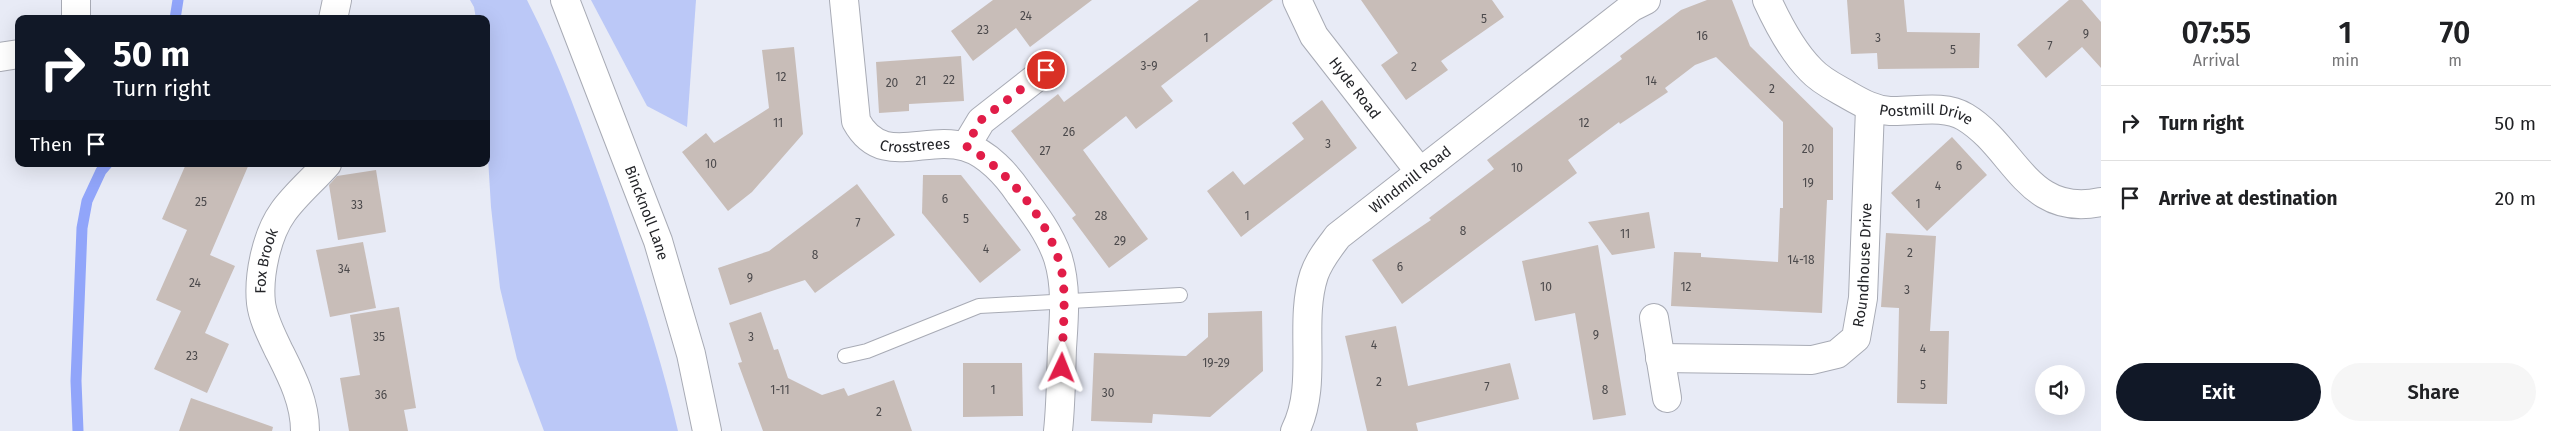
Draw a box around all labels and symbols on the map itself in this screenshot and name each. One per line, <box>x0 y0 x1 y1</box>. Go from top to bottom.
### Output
house number: 24 <box>1020 9 1033 23</box>
house number: 5 <box>1481 12 1487 26</box>
house number: 23 <box>977 23 989 37</box>
house number: 9 <box>2083 27 2089 41</box>
house number: 16 <box>1696 29 1708 43</box>
house number: 1 <box>1203 31 1209 45</box>
house number: 3 <box>1875 31 1881 45</box>
house number: 7 <box>2047 39 2053 53</box>
house number: 5 <box>1950 43 1956 57</box>
pin <box>1025 49 1067 91</box>
street label: Hyde Road <box>1325 54 1384 123</box>
house number: 3-9 <box>1140 59 1158 73</box>
house number: 2 <box>1411 60 1417 74</box>
house number: 12 <box>775 70 787 84</box>
house number: 22 <box>943 73 955 87</box>
house number: 21 <box>916 74 926 88</box>
house number: 14 <box>1645 74 1657 88</box>
house number: 20 <box>886 76 899 90</box>
house number: 2 <box>1769 82 1775 96</box>
street label: Postmill Drive <box>1878 100 1976 129</box>
house number: 11 <box>773 116 783 130</box>
house number: 12 <box>1578 116 1590 130</box>
house number: 26 <box>1063 125 1075 139</box>
street label: Crosstrees <box>878 135 950 156</box>
house number: 3 <box>1325 137 1331 151</box>
street label: Windmill Road <box>1366 142 1455 217</box>
house number: 20 <box>1802 142 1815 156</box>
house number: 27 <box>1039 144 1051 158</box>
house number: 10 <box>705 157 717 171</box>
house number: 6 <box>1956 159 1962 173</box>
house number: 10 <box>1511 161 1523 175</box>
street label: Bincknoll Lane <box>621 163 672 262</box>
house number: 19 <box>1802 176 1814 190</box>
house number: 4 <box>1935 179 1942 193</box>
house number: 6 <box>942 192 948 206</box>
house number: 25 <box>195 195 207 209</box>
house number: 1 <box>1915 197 1921 211</box>
house number: 33 <box>351 198 363 212</box>
street label: Roundhouse Drive <box>1849 202 1876 329</box>
house number: 28 <box>1095 209 1108 223</box>
house number: 1 <box>1244 209 1250 223</box>
house number: 5 <box>963 212 969 226</box>
house number: 7 <box>855 216 861 230</box>
house number: 8 <box>1460 224 1467 238</box>
street label: Fox Brook <box>251 225 282 294</box>
house number: 11 <box>1620 227 1630 241</box>
house number: 29 <box>1114 234 1126 248</box>
house number: 4 <box>983 242 990 256</box>
house number: 2 <box>1907 246 1913 260</box>
house number: 8 <box>812 248 819 262</box>
house number: 14-18 <box>1787 253 1815 267</box>
house number: 6 <box>1397 260 1403 274</box>
house number: 34 <box>338 262 351 276</box>
house number: 9 <box>747 271 753 285</box>
house number: 24 <box>189 276 202 290</box>
house number: 10 <box>1540 280 1552 294</box>
house number: 12 <box>1680 280 1692 294</box>
house number: 3 <box>1904 283 1910 297</box>
house number: 9 <box>1593 328 1599 342</box>
house number: 35 <box>373 330 385 344</box>
house number: 3 <box>748 330 754 344</box>
house number: 4 <box>1371 338 1378 352</box>
position arrow <box>1035 341 1087 393</box>
house number: 4 <box>1920 342 1927 356</box>
house number: 23 <box>186 349 198 363</box>
house number: 19-29 <box>1202 356 1230 370</box>
house number: 2 <box>1376 375 1382 389</box>
house number: 5 <box>1920 378 1926 392</box>
house number: 7 <box>1484 380 1490 394</box>
house number: 1-11 <box>770 383 790 397</box>
house number: 1 <box>990 383 996 397</box>
house number: 8 <box>1602 383 1609 397</box>
house number: 30 <box>1102 386 1115 400</box>
house number: 36 <box>375 388 387 402</box>
house number: 2 <box>876 405 882 419</box>

